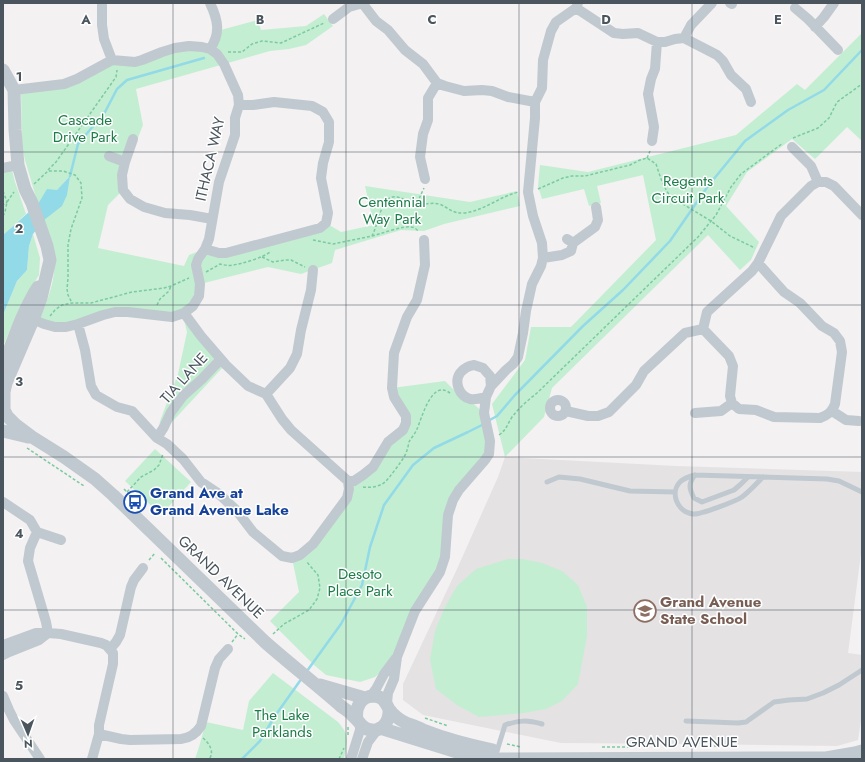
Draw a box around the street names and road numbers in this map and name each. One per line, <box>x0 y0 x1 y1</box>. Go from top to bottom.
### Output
street label: ITHACA WAY <box>190 114 231 203</box>
street label: TIA LANE <box>155 348 213 408</box>
street label: GRAND AVENUE <box>173 530 269 624</box>
street label: GRAND AVENUE <box>626 731 738 753</box>

